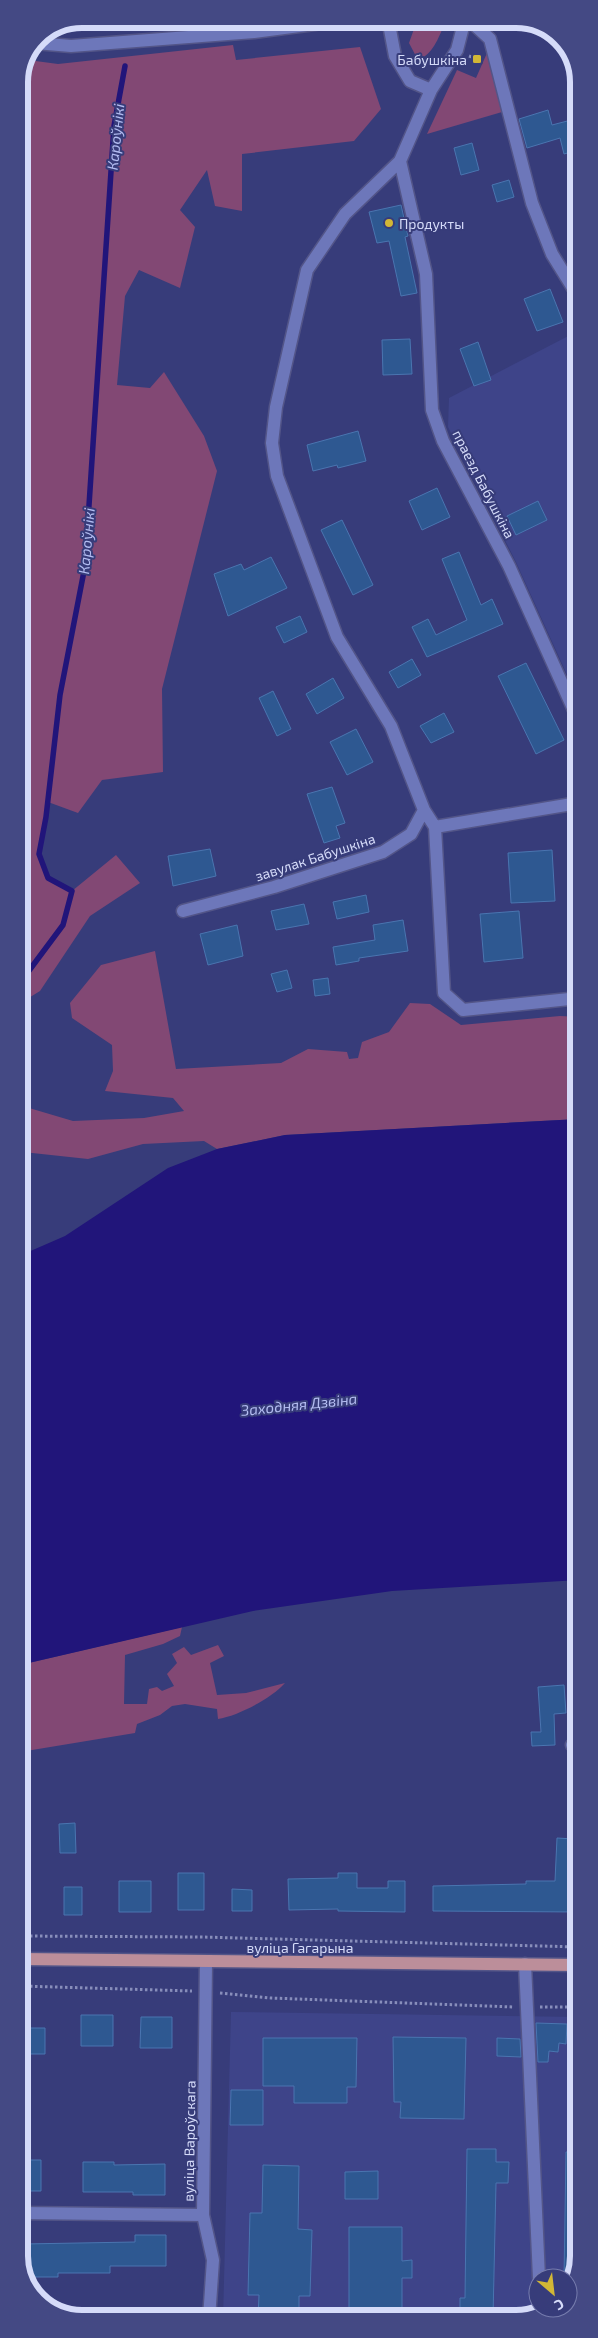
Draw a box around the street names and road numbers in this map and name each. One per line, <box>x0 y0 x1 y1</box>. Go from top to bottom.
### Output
street label: праезд Бабушкіна <box>449 427 519 541</box>
street label: завулак Бабушкіна <box>253 830 377 884</box>
street label: вуліца Гагарына <box>247 1939 353 1956</box>
street label: вуліца Вароўскага <box>179 2080 199 2202</box>

